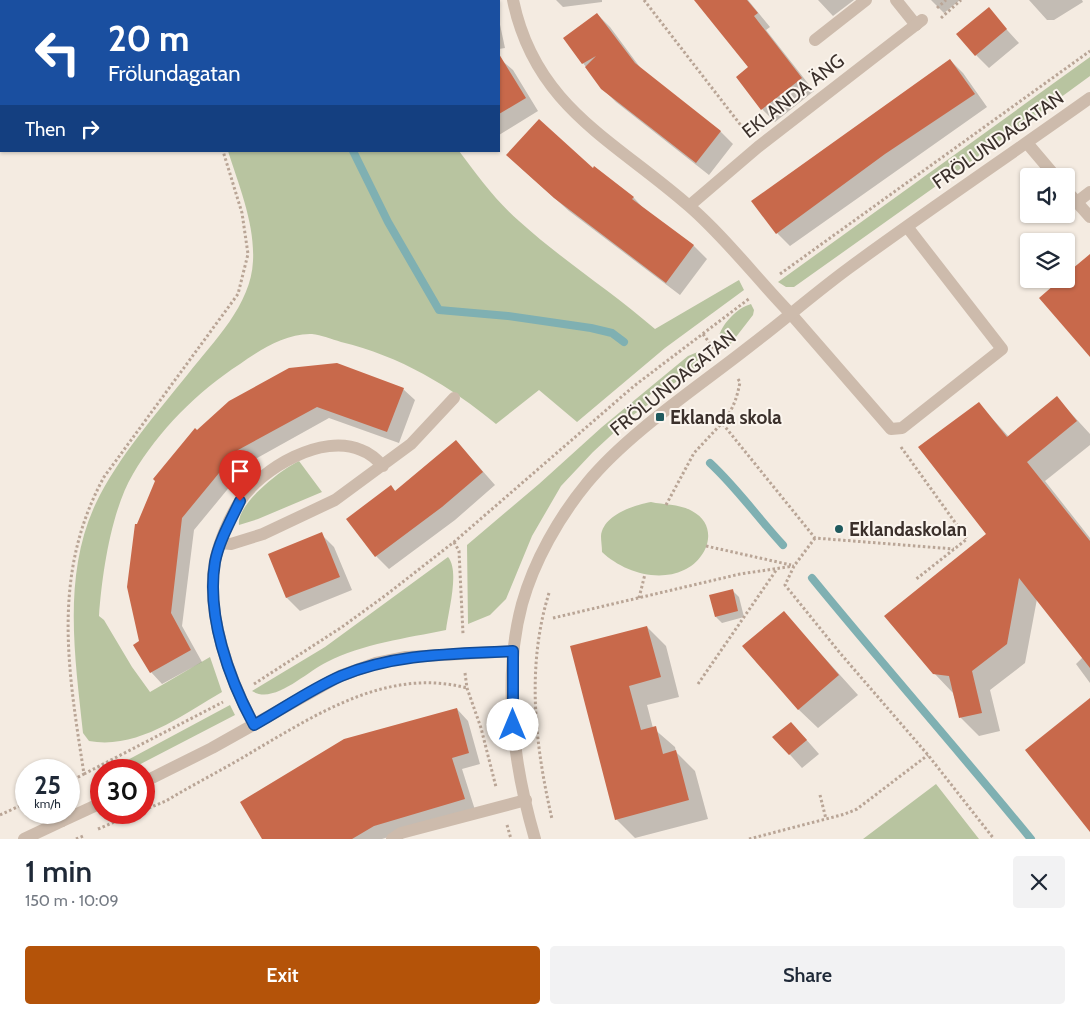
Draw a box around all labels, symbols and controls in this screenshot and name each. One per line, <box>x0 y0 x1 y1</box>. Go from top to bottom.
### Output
text: 20 m <box>108 17 190 60</box>
icon: left <box>25 20 90 85</box>
street label: EKLANDA ÄNG <box>737 49 849 143</box>
text: Frölundagatan <box>108 60 241 87</box>
street label: FRÖLUNDAGATAN <box>928 86 1068 194</box>
icon: right <box>76 115 104 143</box>
text: Then <box>25 118 66 141</box>
map controls <box>1020 168 1075 288</box>
button: sound <box>1020 168 1075 223</box>
button: layers <box>1020 233 1075 288</box>
street label: FRÖLUNDAGATAN <box>606 325 740 441</box>
place label: Eklanda skola <box>670 406 782 429</box>
marker: Eklanda skola <box>654 411 666 423</box>
pin <box>219 450 261 501</box>
icon: arrive <box>226 457 254 485</box>
place label: Eklandaskolan <box>849 518 967 541</box>
marker: Eklandaskolan <box>833 523 845 535</box>
position arrow <box>486 698 538 750</box>
speed limit sign: 30 <box>90 759 155 824</box>
text: 25 <box>34 770 61 800</box>
text: km/h <box>34 796 61 811</box>
text: 1 min <box>25 853 92 890</box>
button: close <box>1013 856 1065 908</box>
text: 150 m · 10:09 <box>25 891 119 910</box>
button: Exit <box>25 946 540 1004</box>
button: Share <box>550 946 1065 1004</box>

